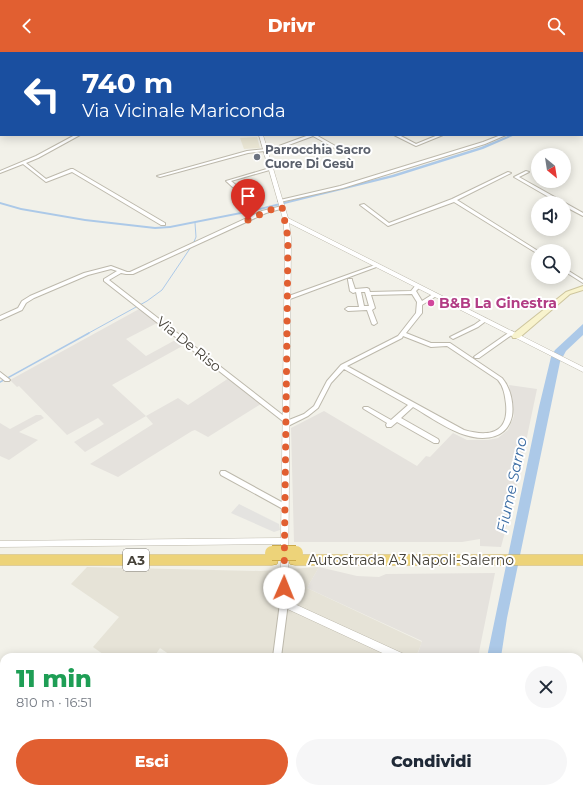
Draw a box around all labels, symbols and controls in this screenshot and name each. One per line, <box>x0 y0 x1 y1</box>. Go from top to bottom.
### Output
icon: back <box>16 15 38 37</box>
text: Drivr <box>268 15 315 37</box>
icon: search <box>545 15 567 37</box>
text: 740 m <box>82 66 173 100</box>
icon: left <box>16 68 68 120</box>
text: Via Vicinale Mariconda <box>82 100 286 122</box>
place label: Parrocchia Sacro Cuore Di Gesù <box>265 142 371 171</box>
north arrow <box>531 148 571 188</box>
map controls <box>531 148 571 284</box>
marker: Parrocchia Sacro Cuore Di Gesù <box>252 152 262 162</box>
pin <box>231 179 265 220</box>
icon: arrive <box>237 185 259 207</box>
button: sound <box>531 196 571 236</box>
button: search <box>531 244 571 284</box>
place label: B&B La Ginestra <box>439 294 557 312</box>
marker: B&B La Ginestra <box>426 298 436 308</box>
street label: Via De Riso <box>153 312 225 376</box>
water label: Fiume Sarno <box>492 435 531 534</box>
road number: A3 <box>123 549 149 571</box>
street label: Autostrada A3 Napoli-Salerno <box>308 551 514 569</box>
position arrow <box>263 567 305 609</box>
text: 11 min <box>16 664 92 693</box>
button: close <box>525 666 567 708</box>
text: 810 m · 16:51 <box>16 694 92 710</box>
button: Esci <box>16 739 288 785</box>
button: Condividi <box>296 739 567 785</box>

